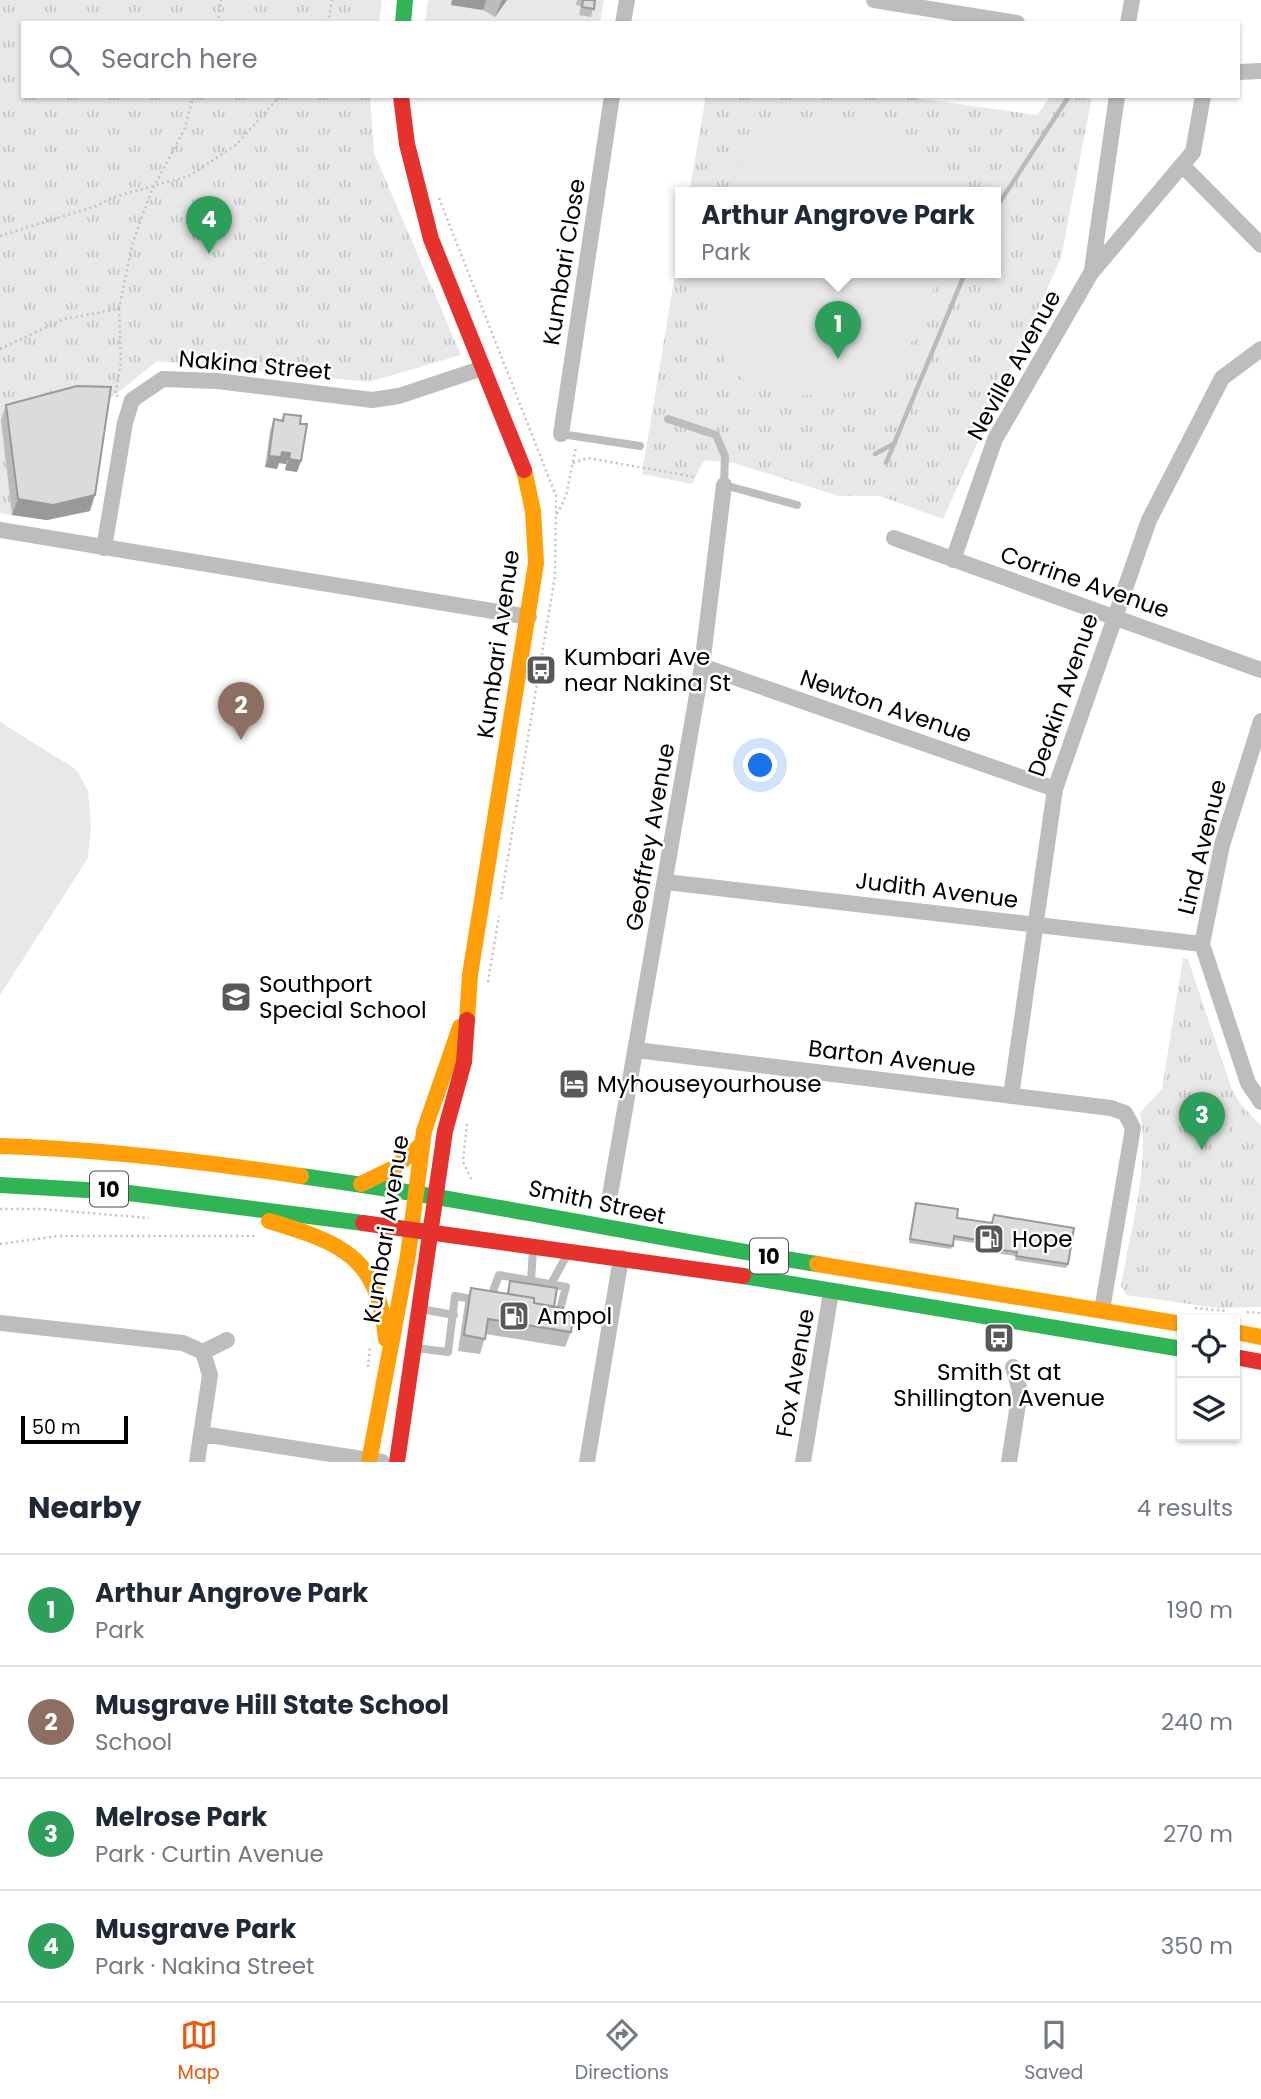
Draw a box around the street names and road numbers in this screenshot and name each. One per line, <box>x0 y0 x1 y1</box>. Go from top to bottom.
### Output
street label: Kumbari Close <box>535 177 593 347</box>
street label: Neville Avenue <box>960 284 1068 446</box>
street label: Nakina Street <box>177 342 333 388</box>
street label: Corrine Avenue <box>996 538 1174 626</box>
street label: Kumbari Avenue <box>469 548 527 740</box>
street label: Deakin Avenue <box>1020 609 1106 781</box>
street label: Newton Avenue <box>796 662 976 750</box>
street label: Geoffrey Avenue <box>618 741 682 933</box>
street label: Lind Avenue <box>1170 776 1234 918</box>
street label: Judith Avenue <box>854 864 1020 916</box>
street label: Barton Avenue <box>806 1032 978 1084</box>
street label: Kumbari Avenue <box>355 1133 417 1325</box>
road number: 10 <box>90 1172 128 1206</box>
street label: Smith Street <box>525 1172 669 1232</box>
road number: 10 <box>750 1238 788 1274</box>
street label: Fox Avenue <box>768 1306 822 1440</box>

